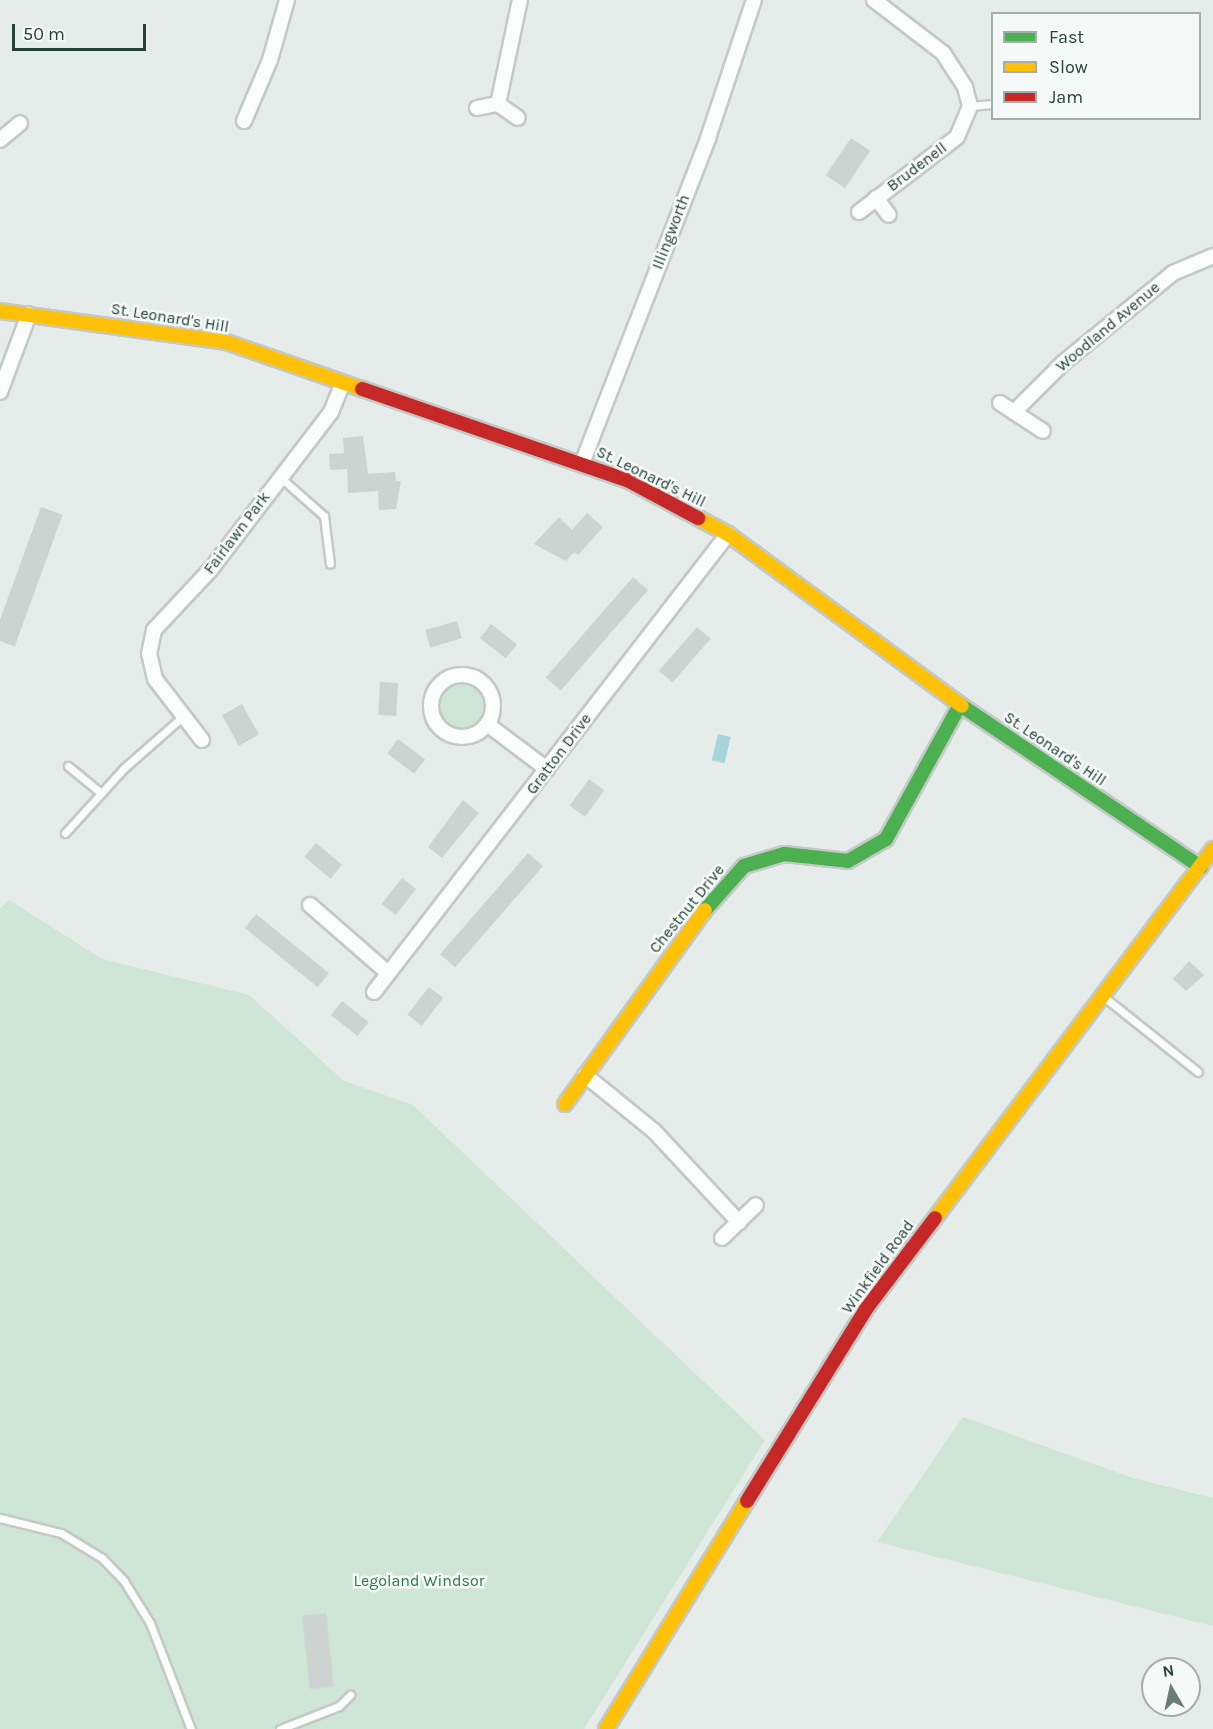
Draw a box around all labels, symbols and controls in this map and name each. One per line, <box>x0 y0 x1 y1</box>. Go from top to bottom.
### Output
scale bar <box>15 12 148 50</box>
legend <box>991 12 1201 120</box>
text: 50 m <box>23 23 65 45</box>
text: Fast <box>1049 26 1084 48</box>
text: Slow <box>1049 56 1088 78</box>
text: Jam <box>1049 86 1083 108</box>
street label: Brudenell <box>883 138 951 196</box>
street label: Illingworth <box>648 192 694 272</box>
street label: Woodland Avenue <box>1052 278 1164 376</box>
street label: St. Leonard's Hill <box>110 299 230 337</box>
street label: St. Leonard's Hill <box>593 442 709 512</box>
street label: Fairlawn Park <box>200 488 274 578</box>
street label: St. Leonard's Hill <box>1000 708 1110 790</box>
street label: Gratton Drive <box>522 710 596 798</box>
street label: Chestnut Drive <box>645 861 729 957</box>
street label: Winkfield Road <box>838 1217 918 1317</box>
park label: Legoland Windsor <box>354 1571 484 1591</box>
north arrow <box>1141 1657 1201 1717</box>
text: N <box>1161 1660 1176 1681</box>

